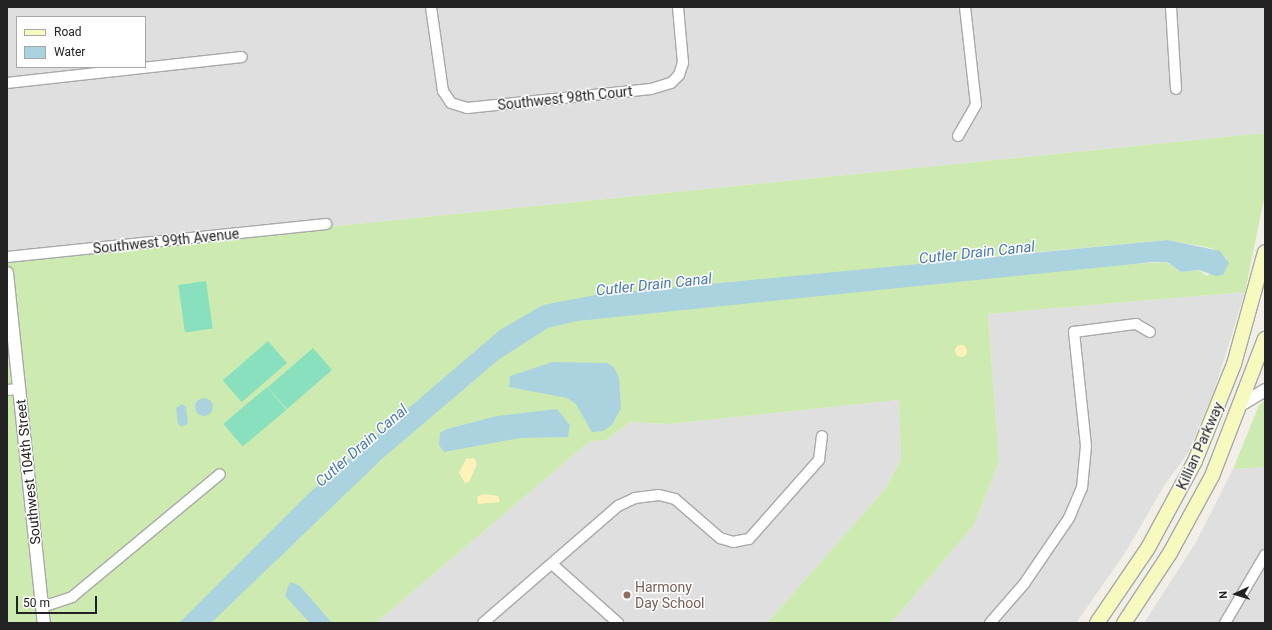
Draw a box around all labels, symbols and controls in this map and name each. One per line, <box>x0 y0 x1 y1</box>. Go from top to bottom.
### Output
legend <box>16 16 146 68</box>
text: Road <box>54 25 82 39</box>
text: Water <box>54 45 85 59</box>
street label: Southwest 98th Court <box>497 83 633 113</box>
street label: Southwest 99th Avenue <box>92 225 240 257</box>
water label: Cutler Drain Canal <box>918 238 1036 268</box>
water label: Cutler Drain Canal <box>595 270 713 300</box>
street label: Southwest 104th Street <box>12 399 44 545</box>
street label: Killian Parkway <box>1173 400 1227 492</box>
water label: Cutler Drain Canal <box>312 401 412 491</box>
north arrow <box>1216 574 1256 614</box>
place label: Harmony Day School <box>635 579 705 612</box>
scale bar <box>18 588 99 614</box>
marker: Harmony Day School <box>622 590 632 600</box>
text: N <box>1217 591 1230 599</box>
text: 50 m <box>23 596 50 610</box>

